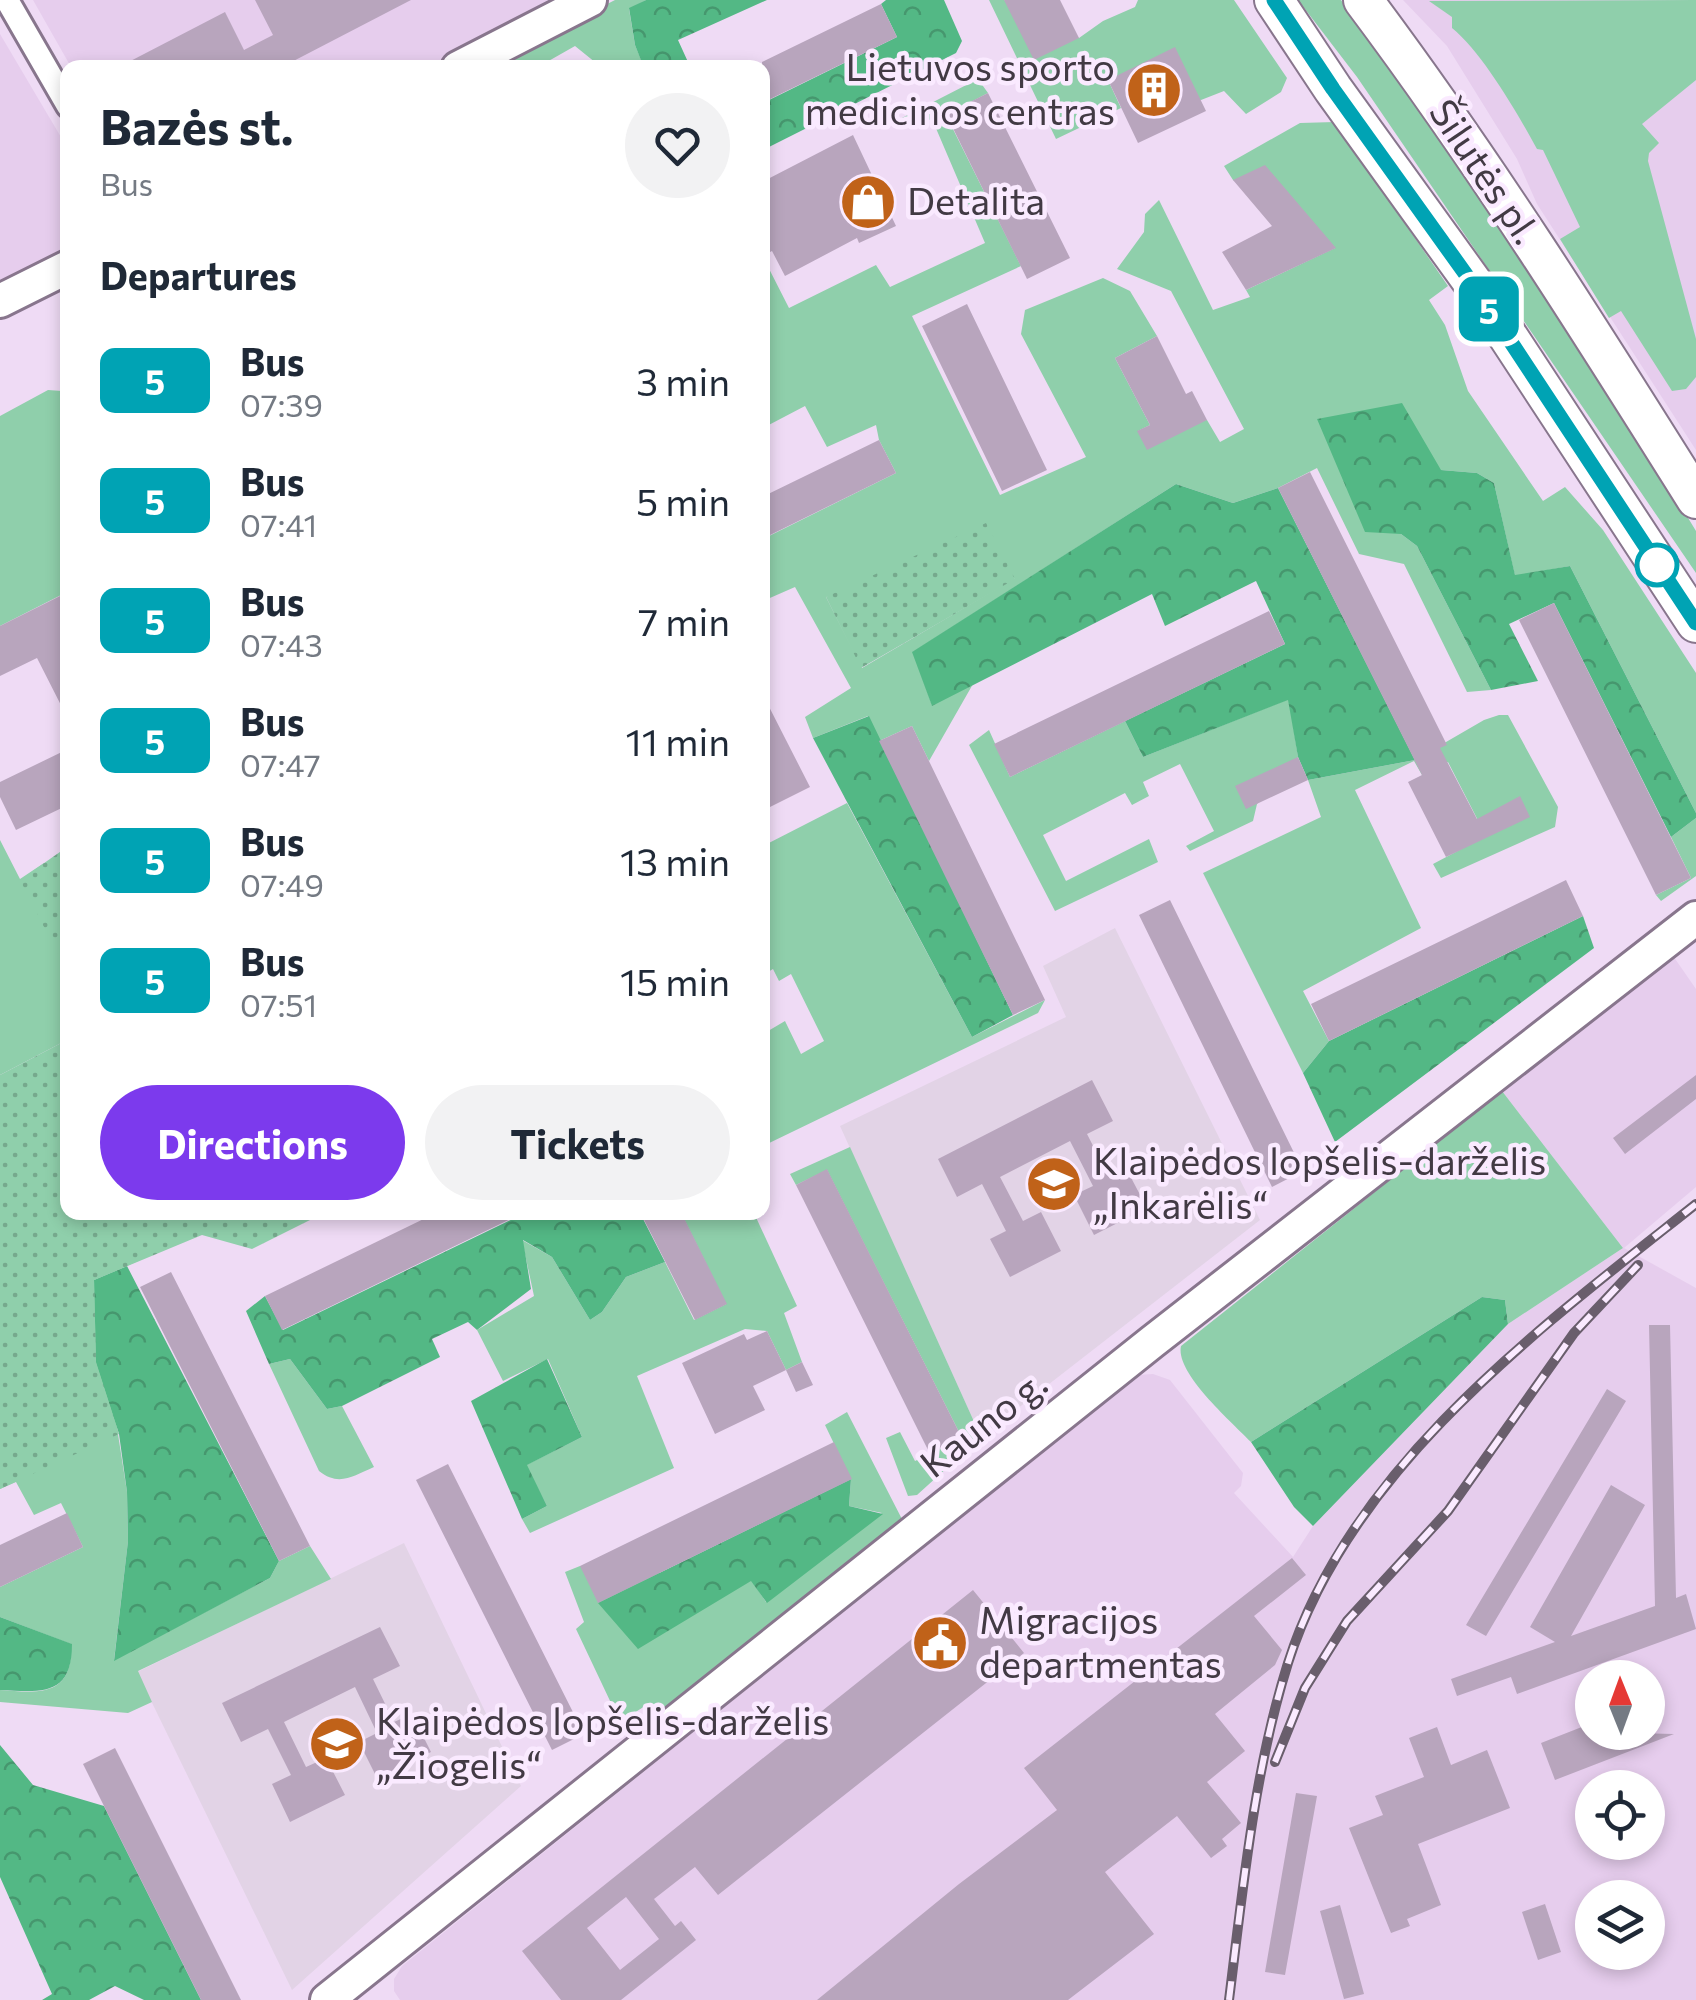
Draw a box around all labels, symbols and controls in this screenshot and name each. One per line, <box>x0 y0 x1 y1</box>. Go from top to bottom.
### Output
place label: Lietuvos sporto medicinos centras <box>805 42 1115 133</box>
building icon: Lietuvos sporto medicinos centras <box>1124 60 1184 120</box>
street label: Šilutės pl. <box>1421 90 1551 252</box>
button: heart <box>625 93 730 198</box>
text: Bazės st. <box>100 96 294 155</box>
text: Bus <box>100 163 153 203</box>
shop icon: Detalita <box>838 172 898 232</box>
place label: Detalita <box>907 176 1045 223</box>
text: Departures <box>100 251 297 298</box>
line badge: 5 <box>1456 276 1522 342</box>
text: 5 <box>1479 288 1499 331</box>
text: Bus <box>240 337 305 384</box>
text: 3 min <box>636 357 730 404</box>
text: 5 <box>145 359 165 402</box>
text: 07:39 <box>240 384 323 424</box>
text: Bus <box>240 457 305 504</box>
text: 5 min <box>636 477 730 524</box>
text: 5 <box>145 479 165 522</box>
text: 07:41 <box>240 504 317 544</box>
unlabelled marker <box>1636 544 1678 586</box>
text: Bus <box>240 577 305 624</box>
text: 7 min <box>638 597 730 644</box>
text: 5 <box>145 599 165 642</box>
text: 07:43 <box>240 624 323 664</box>
text: Bus <box>240 697 305 744</box>
text: 11 min <box>626 717 730 764</box>
text: 5 <box>145 719 165 762</box>
text: 07:47 <box>240 744 321 784</box>
text: Bus <box>240 817 305 864</box>
text: 13 min <box>620 837 730 884</box>
text: 5 <box>145 839 165 882</box>
text: 07:49 <box>240 864 324 904</box>
text: Bus <box>240 937 305 984</box>
text: 15 min <box>620 957 730 1004</box>
text: 5 <box>145 959 165 1002</box>
text: 07:51 <box>240 984 317 1024</box>
button: Directions <box>100 1085 405 1200</box>
button: Tickets <box>425 1085 730 1200</box>
place label: Klaipėdos lopšelis-darželis „Inkarėlis“ <box>1093 1136 1546 1227</box>
school or university icon: Klaipėdos lopšelis-darželis „Inkarėlis“ <box>1024 1154 1084 1214</box>
street label: Kauno g. <box>910 1358 1055 1486</box>
place label: Migracijos departmentas <box>979 1595 1222 1686</box>
public building icon: Migracijos departmentas <box>910 1613 970 1673</box>
north arrow <box>1575 1660 1665 1750</box>
map controls <box>1575 1660 1665 1970</box>
place label: Klaipėdos lopšelis-darželis „Žiogelis“ <box>376 1696 829 1787</box>
school or university icon: Klaipėdos lopšelis-darželis „Žiogelis“ <box>307 1714 367 1774</box>
button: locate <box>1575 1770 1665 1860</box>
button: layers <box>1575 1880 1665 1970</box>

